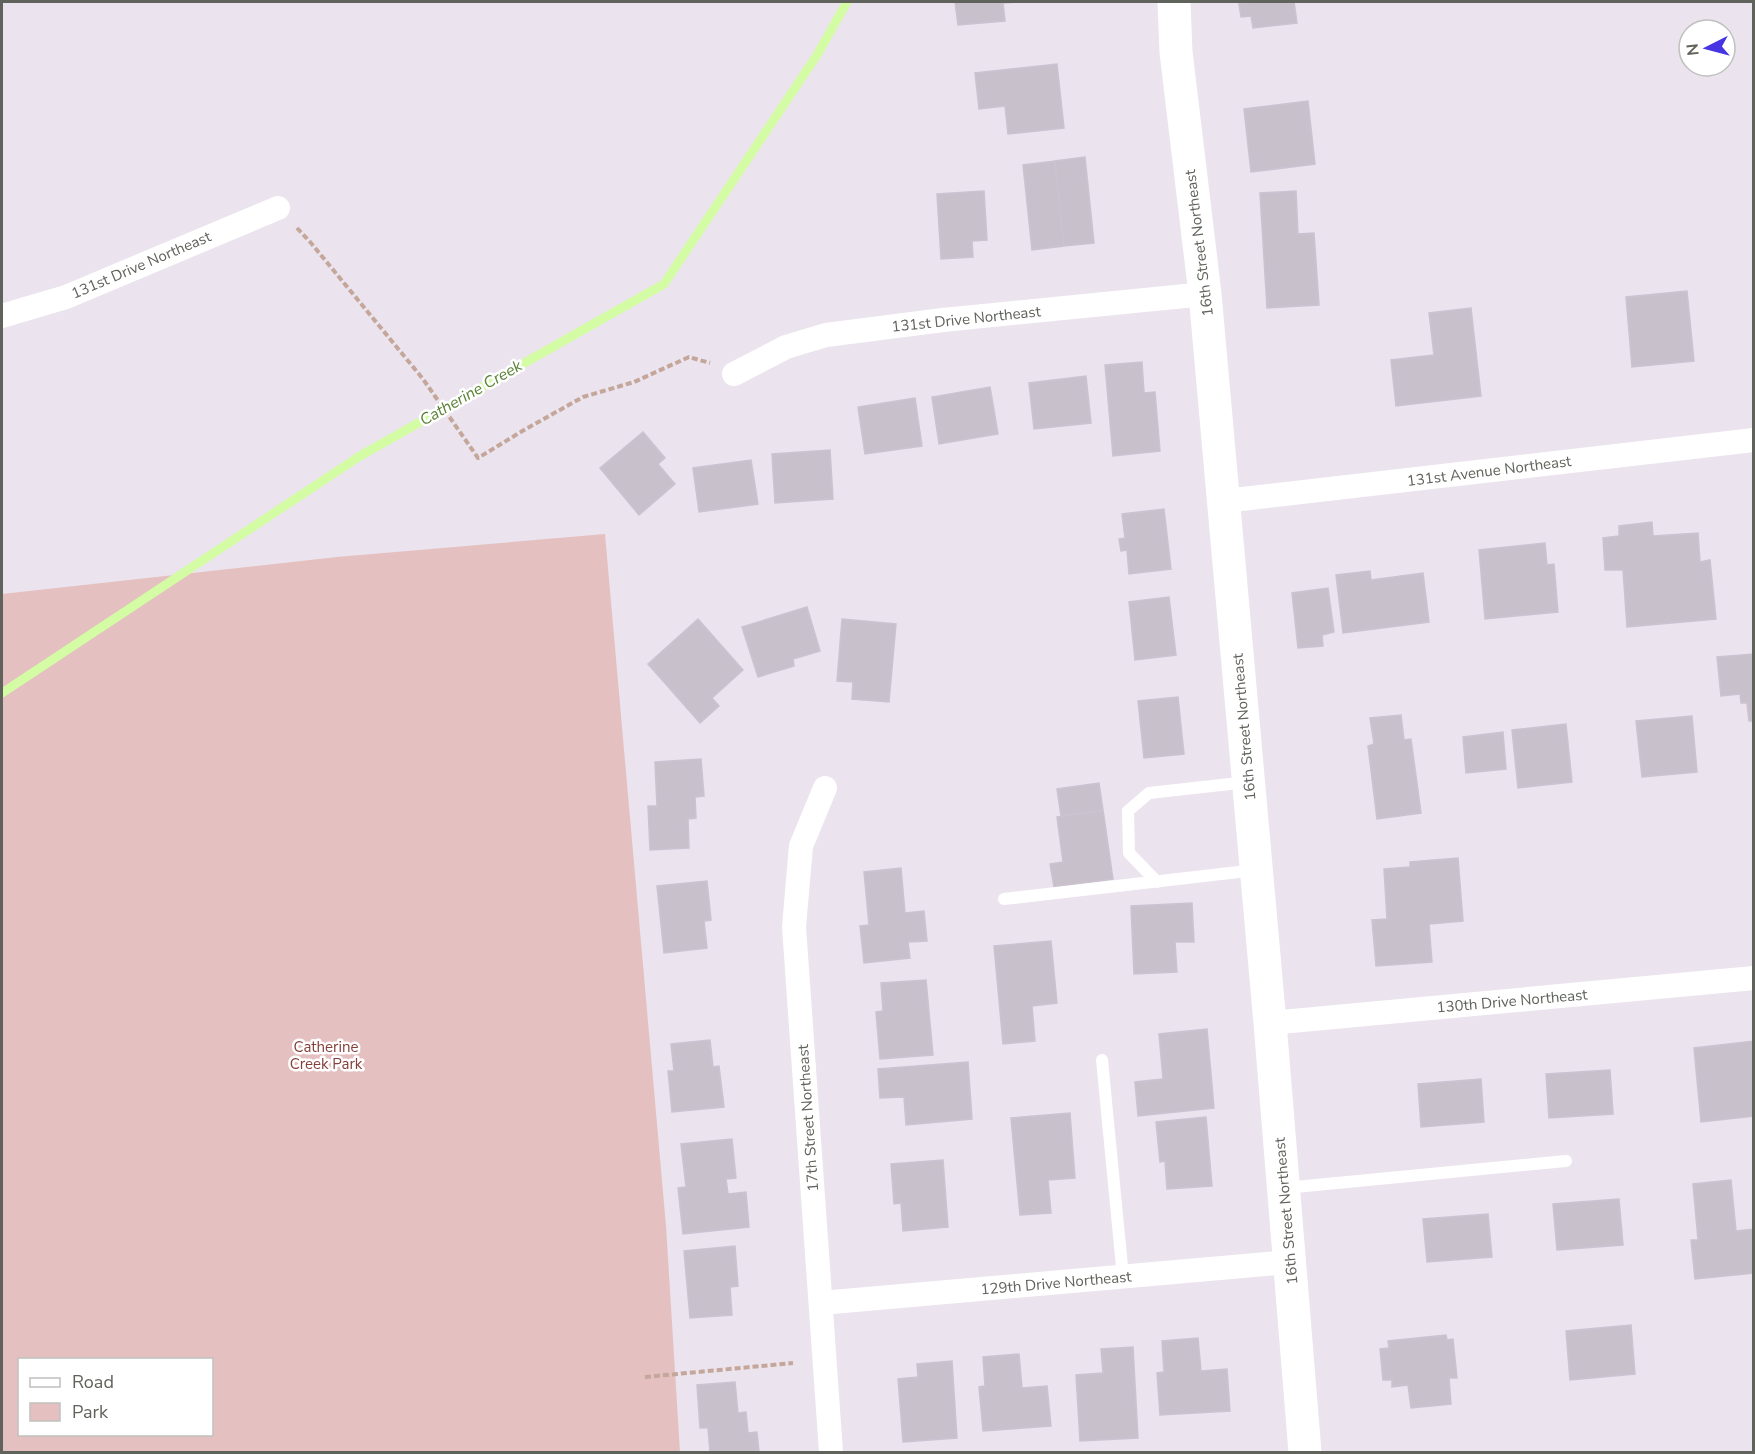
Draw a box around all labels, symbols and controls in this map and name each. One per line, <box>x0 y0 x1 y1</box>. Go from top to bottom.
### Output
north arrow <box>1677 18 1737 78</box>
text: N <box>1682 42 1705 57</box>
street label: 16th Street Northeast <box>1180 168 1218 318</box>
street label: 131st Drive Northeast <box>68 226 215 304</box>
street label: 131st Drive Northeast <box>890 301 1042 337</box>
water label: Catherine Creek <box>416 354 527 431</box>
street label: 131st Avenue Northeast <box>1406 451 1573 491</box>
street label: 16th Street Northeast <box>1228 652 1260 801</box>
street label: 130th Drive Northeast <box>1436 984 1589 1018</box>
park label: Catherine Creek Park <box>290 1037 363 1074</box>
street label: 17th Street Northeast <box>793 1043 823 1192</box>
street label: 16th Street Northeast <box>1270 1136 1302 1285</box>
street label: 129th Drive Northeast <box>980 1266 1133 1300</box>
legend <box>18 1358 213 1436</box>
text: Road <box>72 1370 114 1394</box>
text: Park <box>72 1400 109 1424</box>

